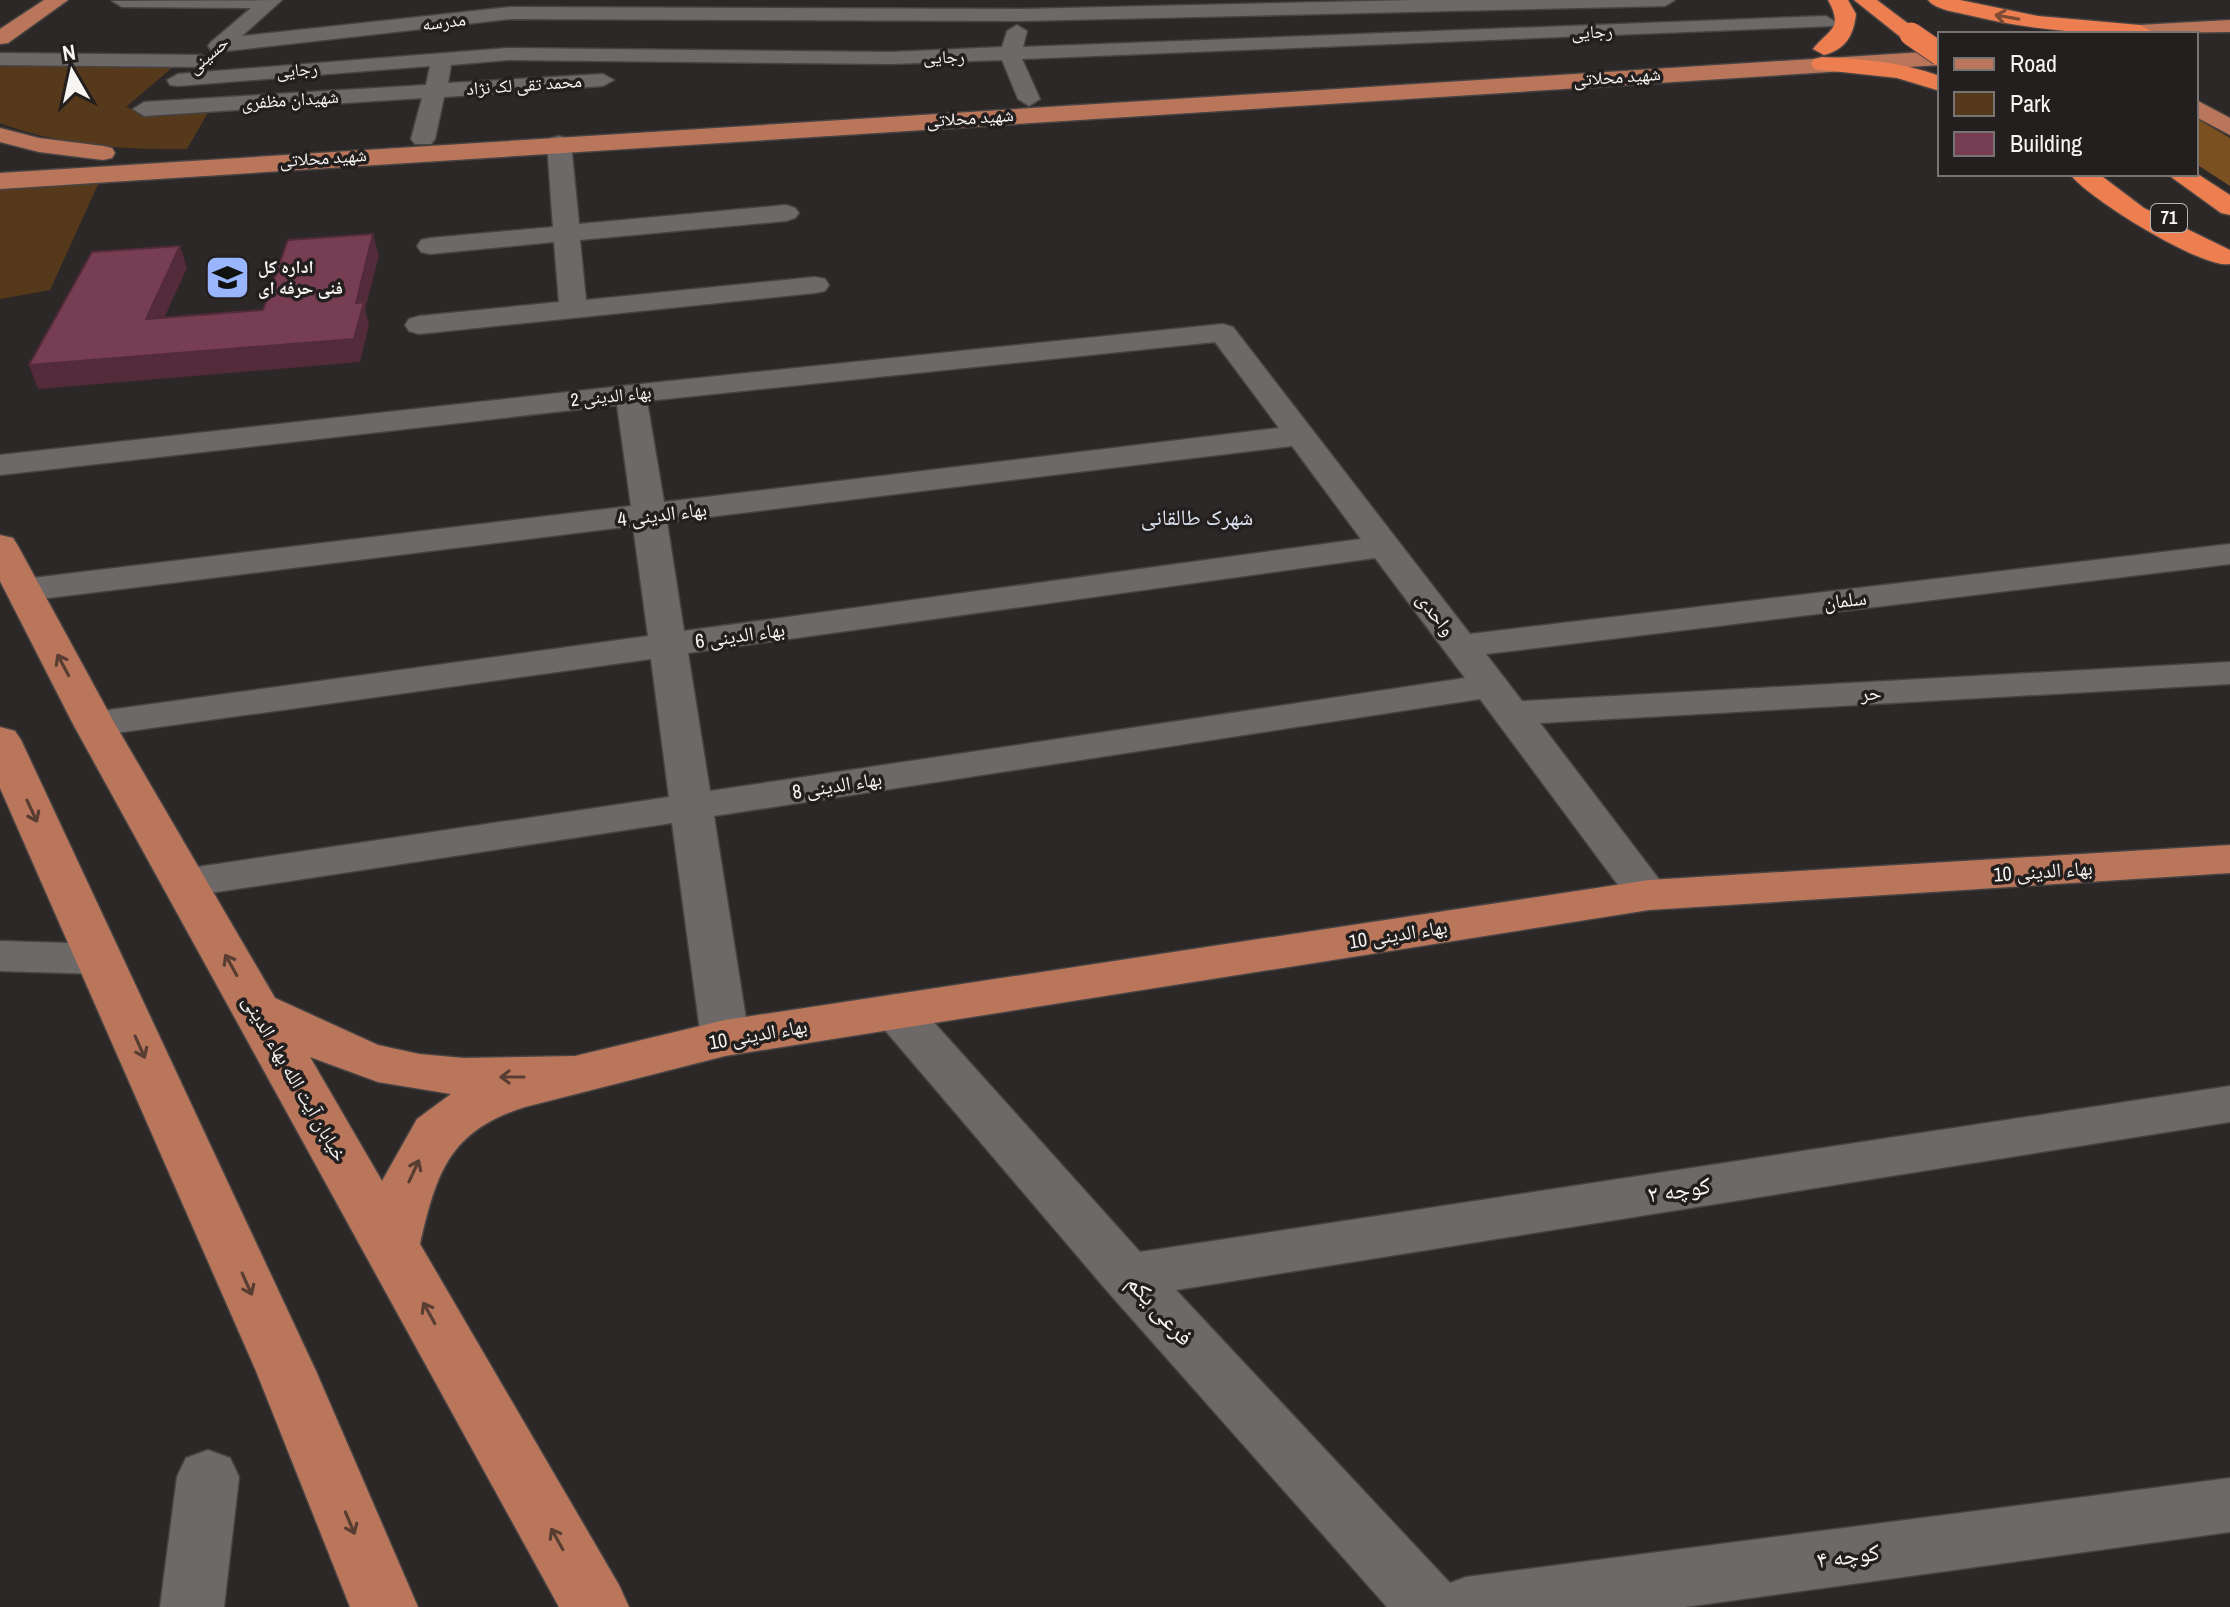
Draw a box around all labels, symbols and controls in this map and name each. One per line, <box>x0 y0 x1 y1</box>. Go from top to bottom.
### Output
street label: مدرسه <box>421 6 467 37</box>
one-way arrow <box>1995 9 2020 24</box>
street label: رجایی <box>1571 18 1613 45</box>
street label: حسینی <box>181 30 234 79</box>
north arrow <box>32 32 112 112</box>
legend <box>1938 32 2198 176</box>
text: N <box>60 36 78 68</box>
street label: رجایی <box>923 44 965 69</box>
text: Road <box>2010 47 2057 79</box>
street label: رجایی <box>275 55 319 84</box>
street label: شهید محلاتی <box>1572 61 1662 92</box>
street label: محمد تقی لک نژاد <box>465 68 583 101</box>
street label: شهیدان مظفری <box>240 84 339 115</box>
text: Park <box>2010 87 2051 119</box>
street label: شهید محلاتی <box>925 102 1015 133</box>
text: Building <box>2010 127 2082 159</box>
street label: شهید محلاتی <box>278 142 368 173</box>
road number: 71 <box>2151 204 2187 232</box>
school or university icon: اداره کل فنی حرفه ای <box>203 253 251 301</box>
place label: اداره کل فنی حرفه ای <box>258 254 343 300</box>
street label: بهاء الدینی 2 <box>569 379 653 412</box>
street label: بهاء الدینی 4 <box>616 495 708 532</box>
district label: شهرک طالقانی <box>1141 502 1253 532</box>
street label: سلمان <box>1822 583 1868 616</box>
street label: واحدی <box>1411 586 1462 641</box>
street label: بهاء الدینی 6 <box>693 615 786 654</box>
one-way arrow <box>55 654 71 677</box>
street label: حر <box>1859 678 1882 707</box>
street label: بهاء الدینی 8 <box>790 764 884 805</box>
one-way arrow <box>26 798 41 823</box>
street label: بهاء الدینی 10 <box>1993 854 2093 887</box>
street label: بهاء الدینی 10 <box>1347 912 1449 955</box>
one-way arrow <box>222 954 238 978</box>
street label: خیابان آیت الله بهاء الدینی <box>237 989 354 1166</box>
street label: بهاء الدینی 10 <box>707 1012 809 1055</box>
one-way arrow <box>134 1035 149 1059</box>
one-way arrow <box>499 1069 526 1085</box>
one-way arrow <box>407 1159 422 1183</box>
street label: کوچه ۲ <box>1645 1168 1713 1210</box>
street label: فرعی یکم <box>1119 1267 1201 1353</box>
one-way arrow <box>240 1272 255 1296</box>
one-way arrow <box>421 1301 436 1325</box>
one-way arrow <box>343 1510 358 1535</box>
one-way arrow <box>549 1528 565 1551</box>
street label: کوچه ۴ <box>1814 1535 1882 1575</box>

